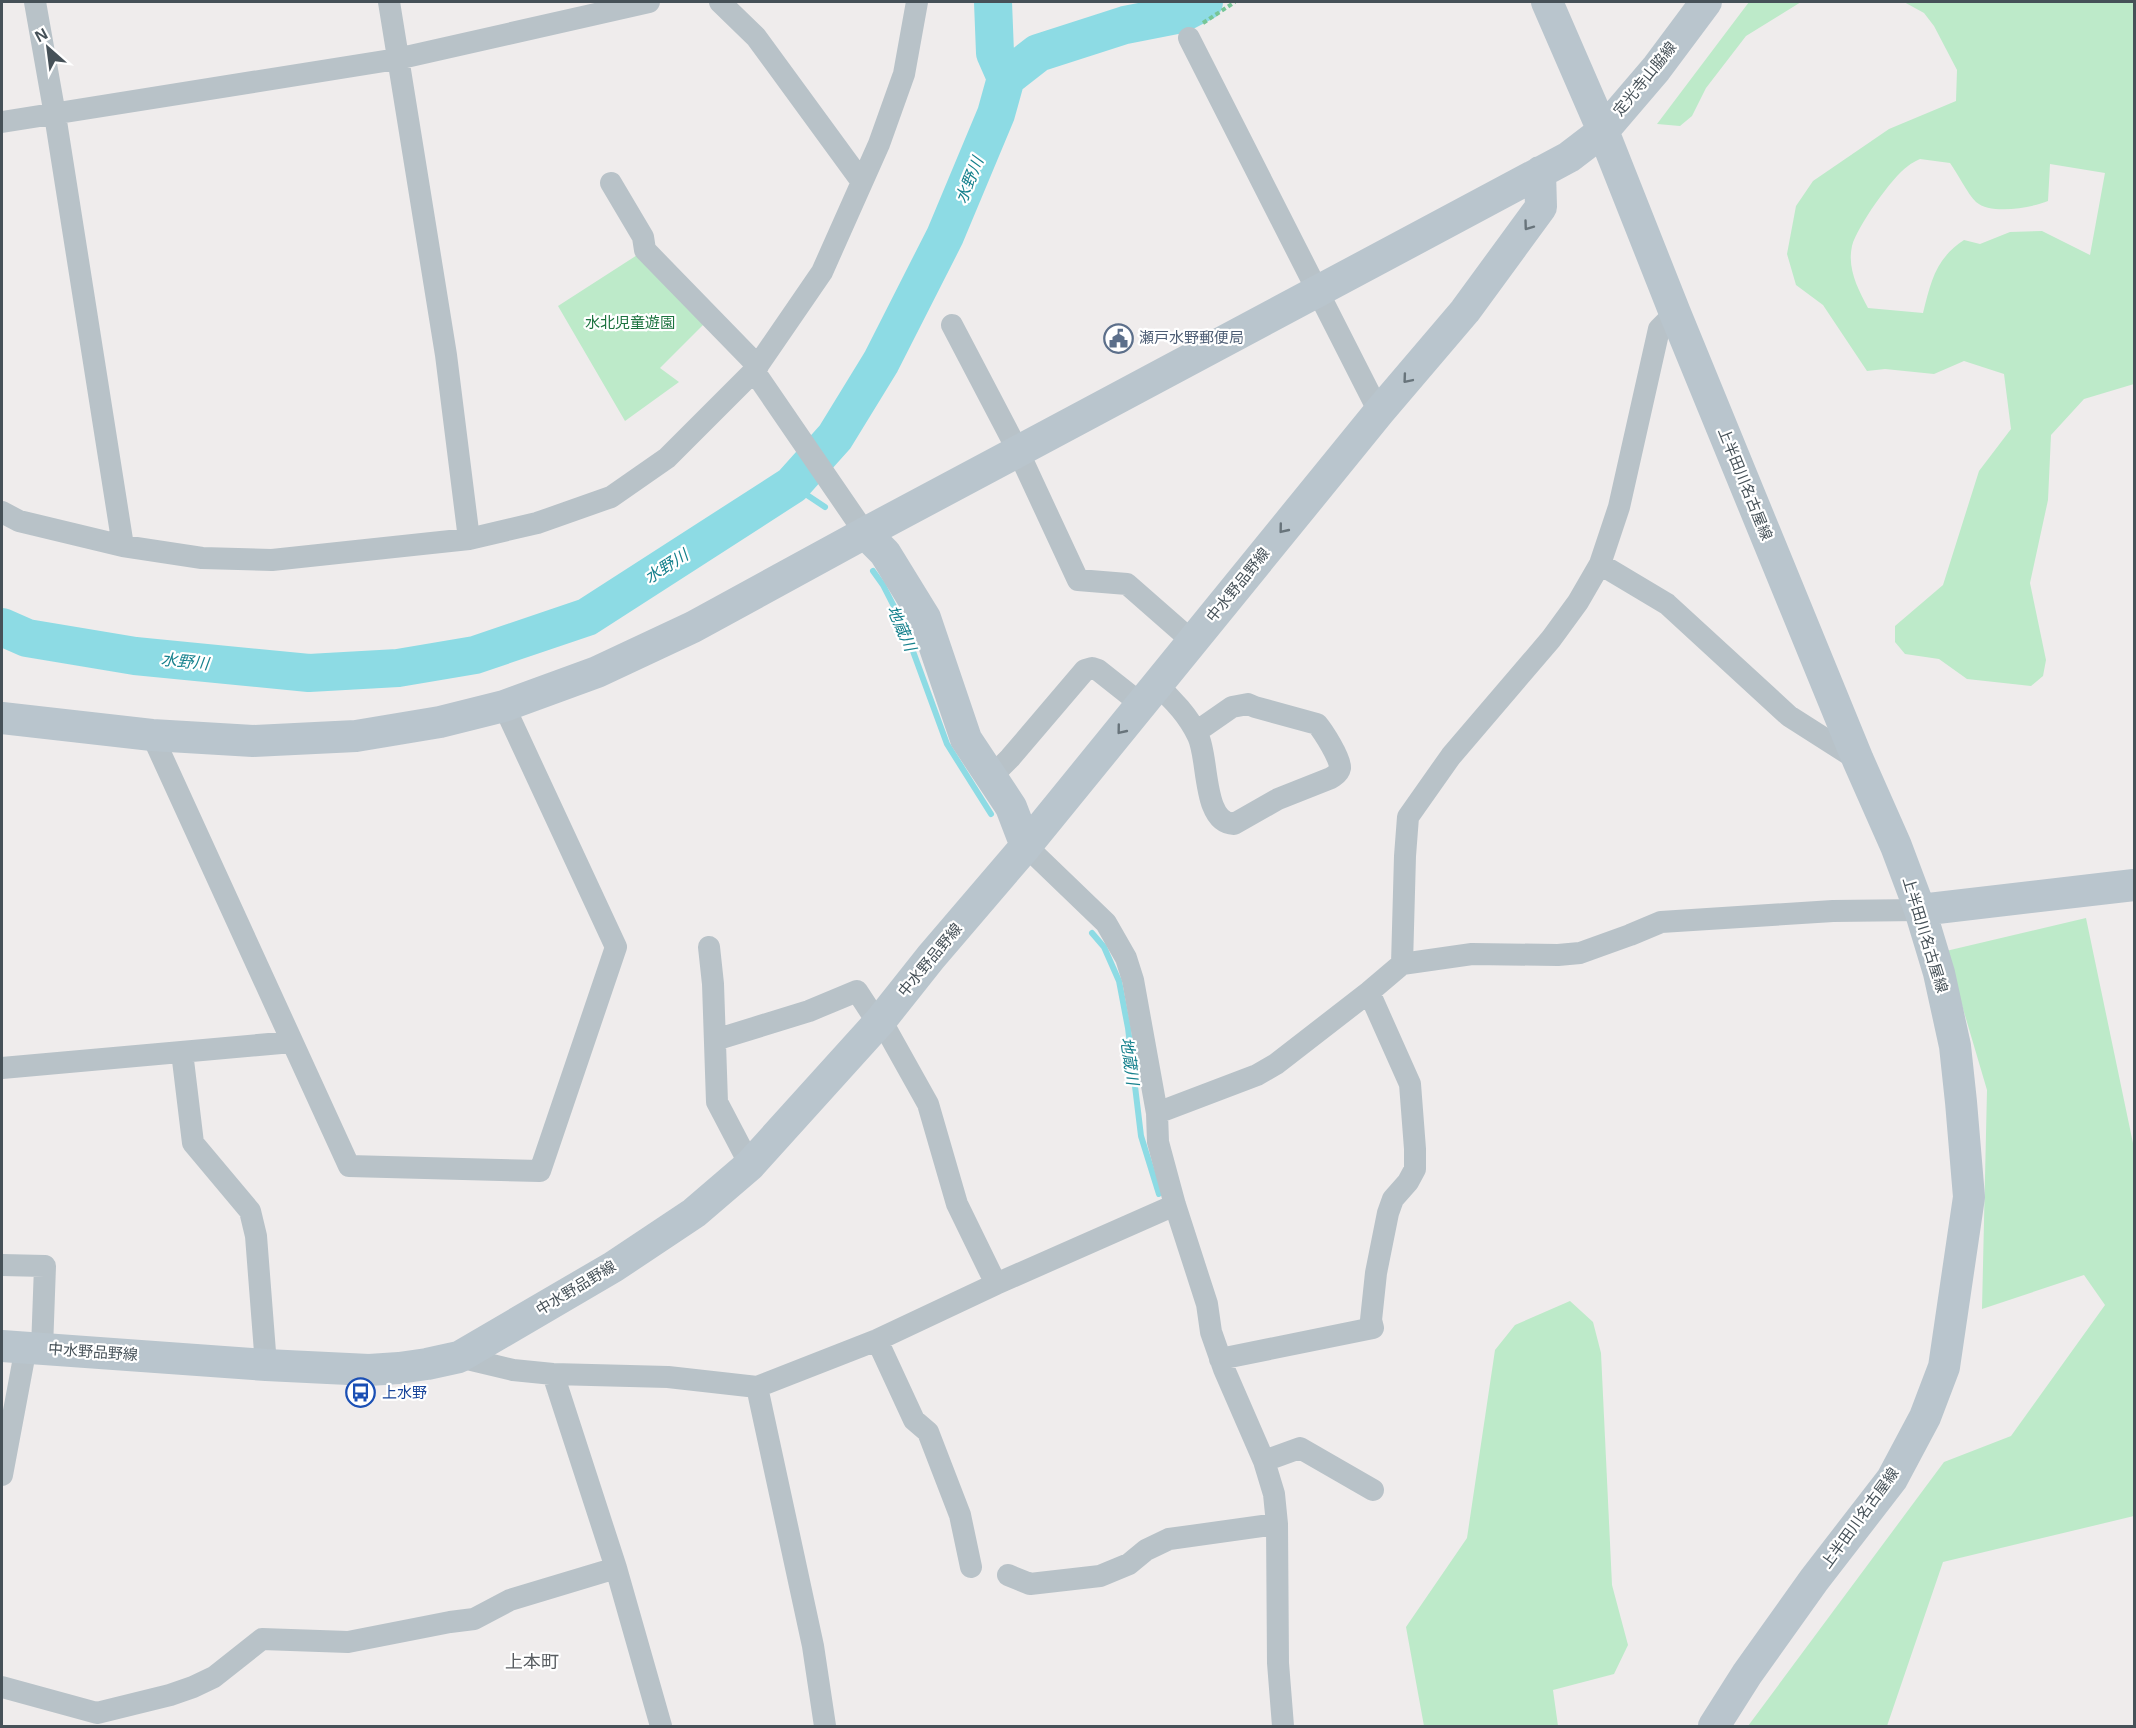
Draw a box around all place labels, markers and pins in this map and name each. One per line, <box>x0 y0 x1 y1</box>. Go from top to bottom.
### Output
public building icon: 瀬戸水野郵便局 <box>1102 322 1134 354</box>
place label: 瀬戸水野郵便局 <box>1139 329 1244 346</box>
bus stop icon: 上水野 <box>345 1377 377 1409</box>
place label: 上水野 <box>382 1384 427 1401</box>

